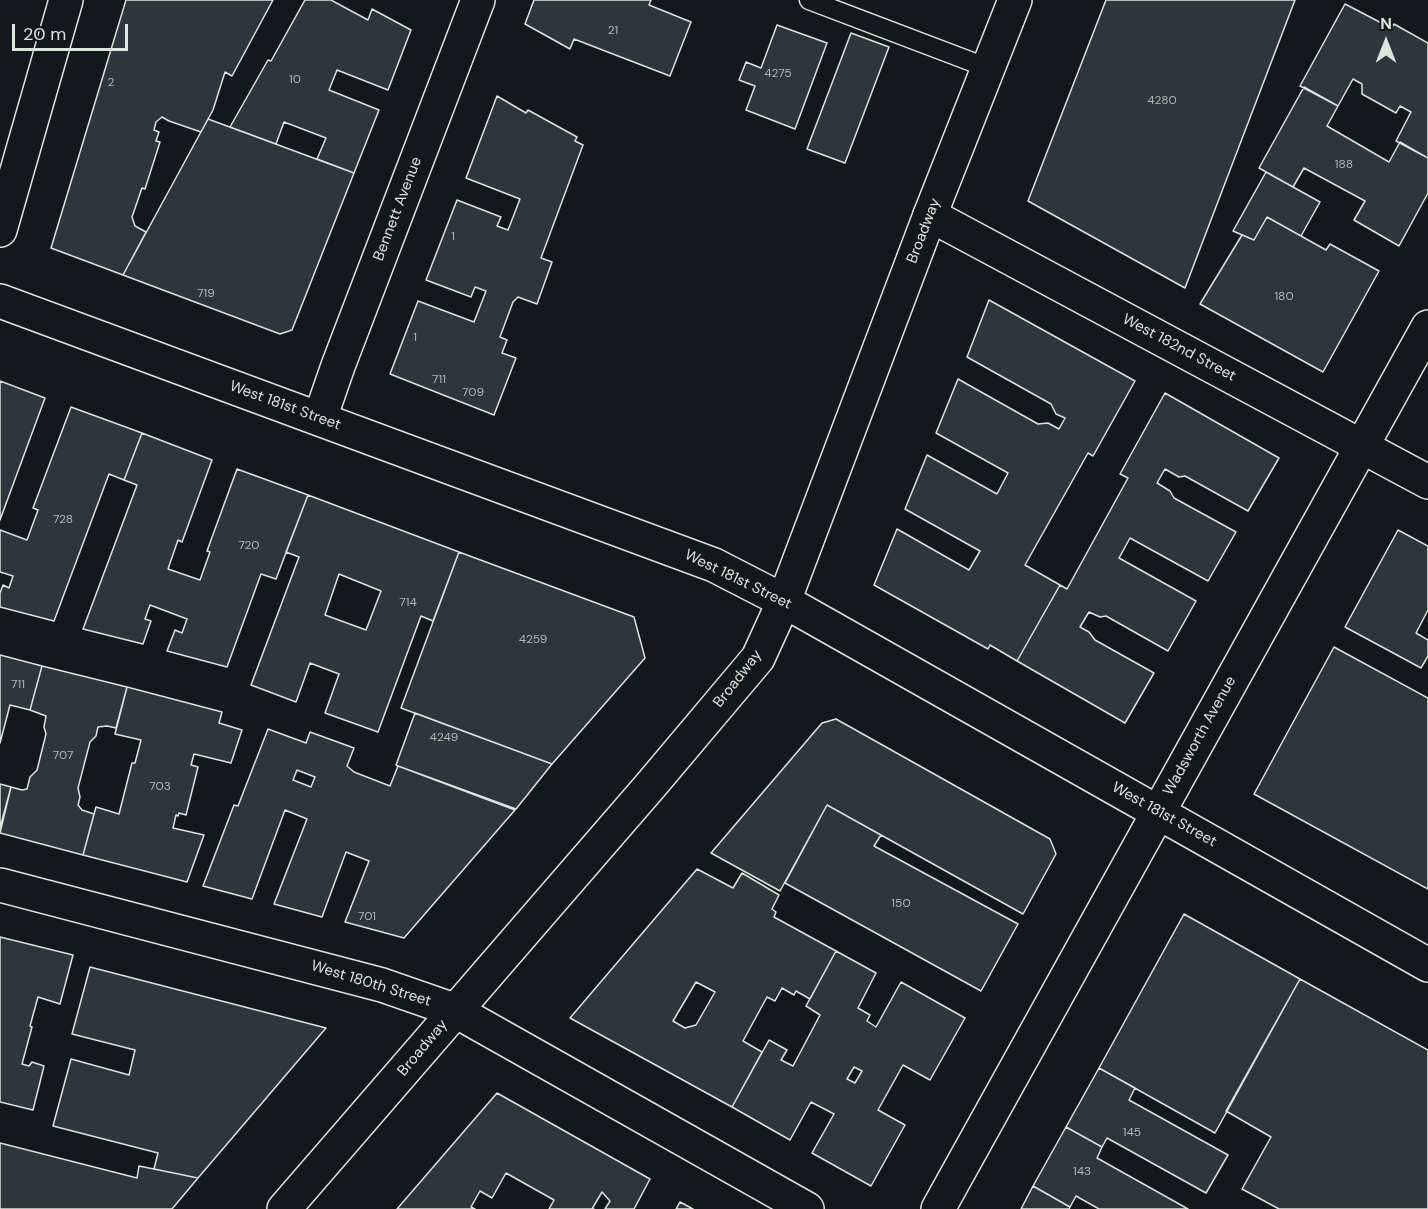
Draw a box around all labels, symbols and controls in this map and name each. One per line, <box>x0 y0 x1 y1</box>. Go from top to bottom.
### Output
scale bar <box>15 12 130 50</box>
north arrow <box>1356 12 1416 72</box>
text: N <box>1380 13 1392 34</box>
text: 20 m <box>23 22 66 46</box>
house number: 21 <box>608 24 618 38</box>
house number: 4275 <box>764 67 792 81</box>
house number: 10 <box>289 73 301 87</box>
house number: 2 <box>108 76 114 90</box>
house number: 4280 <box>1147 94 1177 108</box>
street label: Bennett Avenue <box>370 155 426 263</box>
house number: 188 <box>1335 158 1353 172</box>
street label: Broadway <box>903 196 945 266</box>
house number: 1 <box>451 230 455 244</box>
house number: 719 <box>197 287 215 301</box>
house number: 180 <box>1274 290 1294 304</box>
street label: West 182nd Street <box>1119 310 1239 386</box>
house number: 1 <box>413 331 417 345</box>
house number: 711 <box>432 373 446 387</box>
street label: West 181st Street <box>227 378 343 434</box>
house number: 709 <box>462 386 484 400</box>
house number: 728 <box>53 513 73 527</box>
house number: 720 <box>238 539 260 553</box>
street label: West 181st Street <box>681 546 795 614</box>
house number: 714 <box>399 596 417 610</box>
house number: 4259 <box>519 633 547 647</box>
street label: Broadway <box>710 647 766 711</box>
street label: Wadsworth Avenue <box>1160 673 1240 799</box>
house number: 711 <box>11 678 25 692</box>
house number: 4249 <box>430 731 458 745</box>
house number: 707 <box>53 749 73 763</box>
street label: West 181st Street <box>1108 779 1220 851</box>
house number: 703 <box>149 780 171 794</box>
house number: 150 <box>891 897 911 911</box>
house number: 701 <box>358 910 376 924</box>
street label: West 180th Street <box>309 957 433 1011</box>
street label: Broadway <box>394 1016 452 1080</box>
house number: 145 <box>1123 1126 1141 1140</box>
house number: 143 <box>1073 1165 1091 1179</box>

